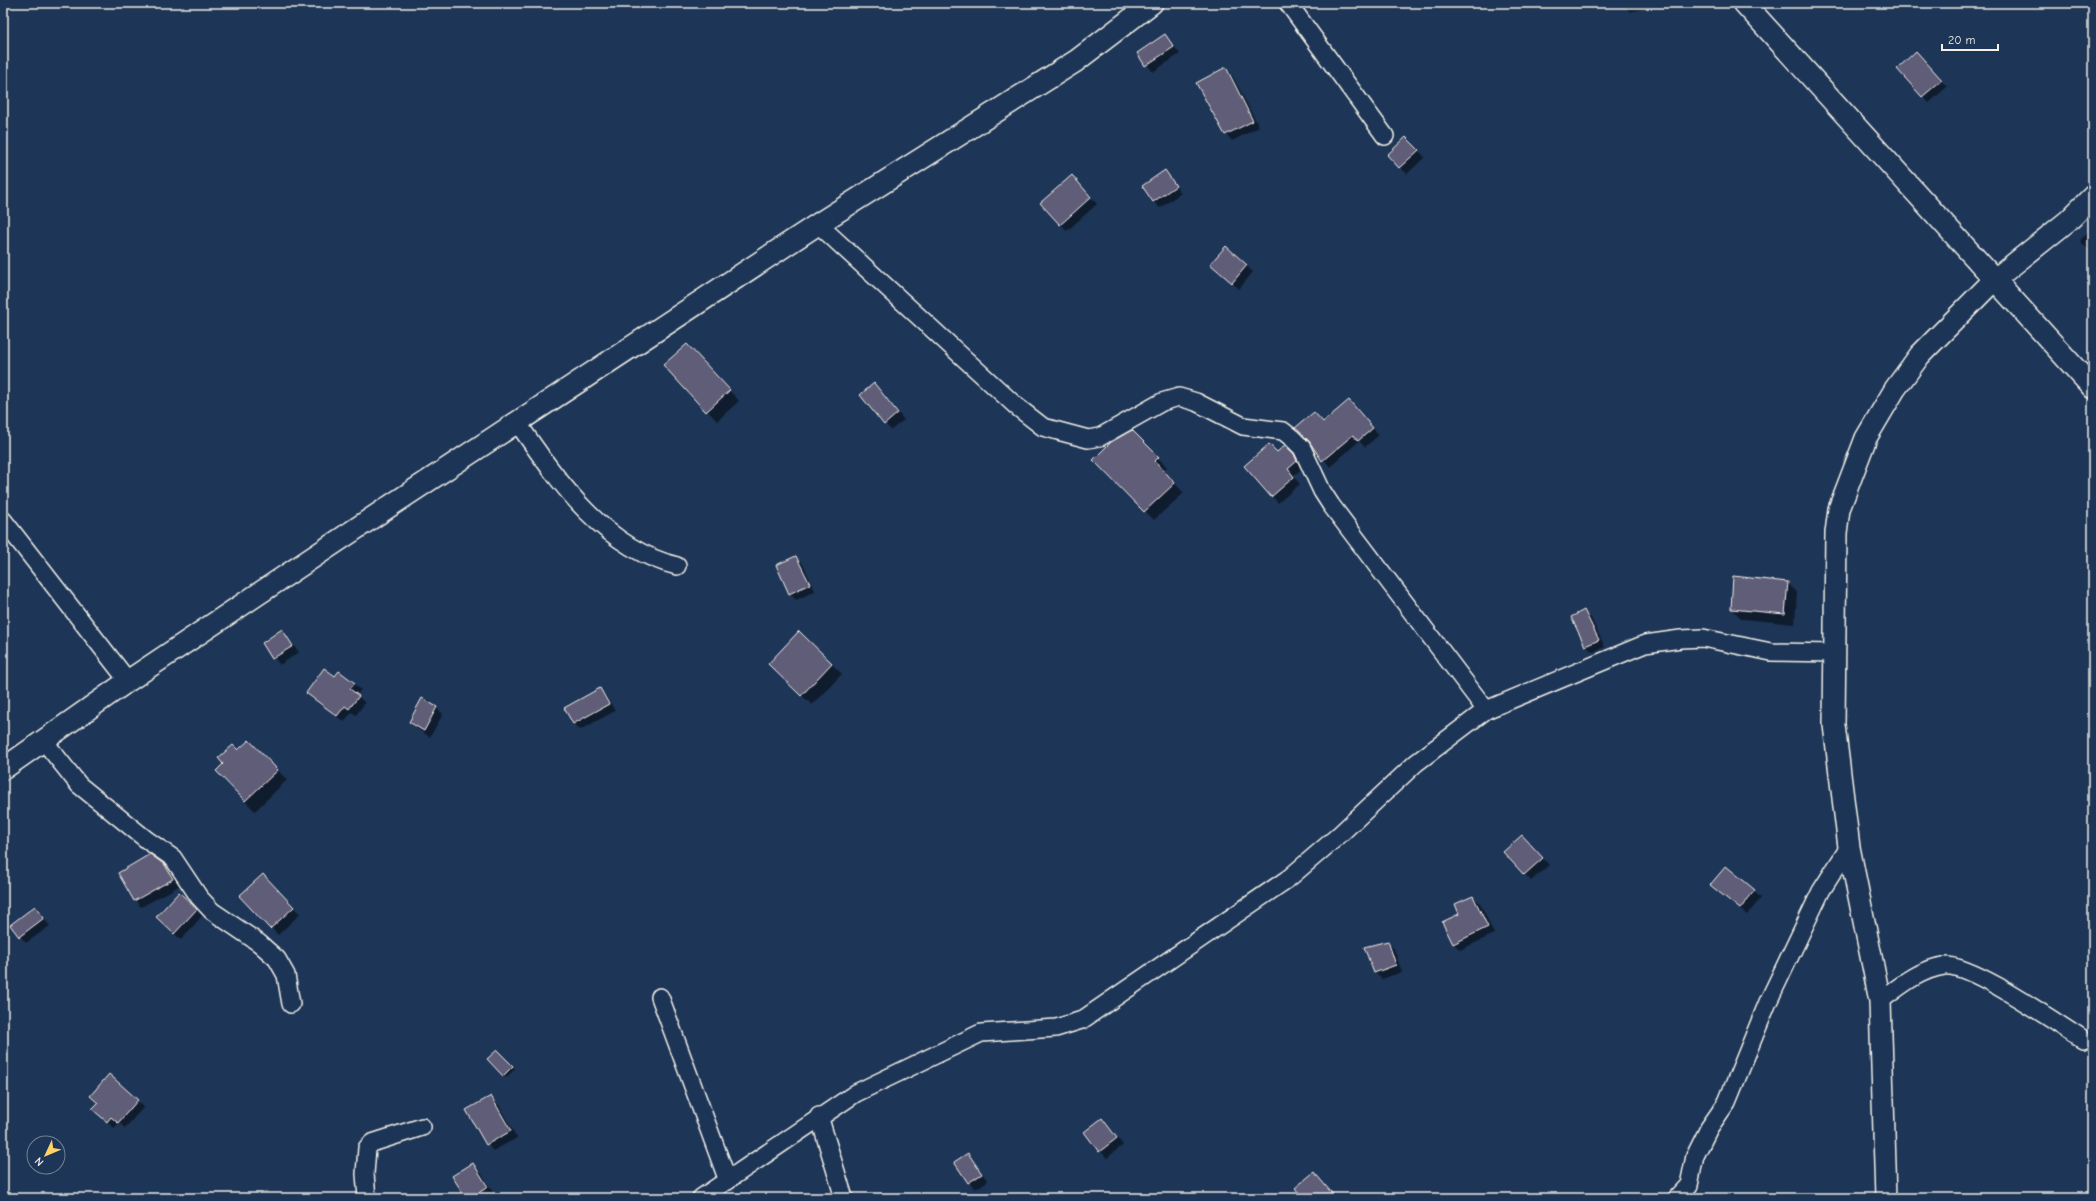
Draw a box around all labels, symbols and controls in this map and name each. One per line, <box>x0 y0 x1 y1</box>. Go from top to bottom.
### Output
scale bar <box>1942 26 1998 52</box>
text: 20 m <box>1948 33 1976 47</box>
north arrow <box>26 1135 66 1175</box>
text: N <box>32 1154 46 1169</box>

